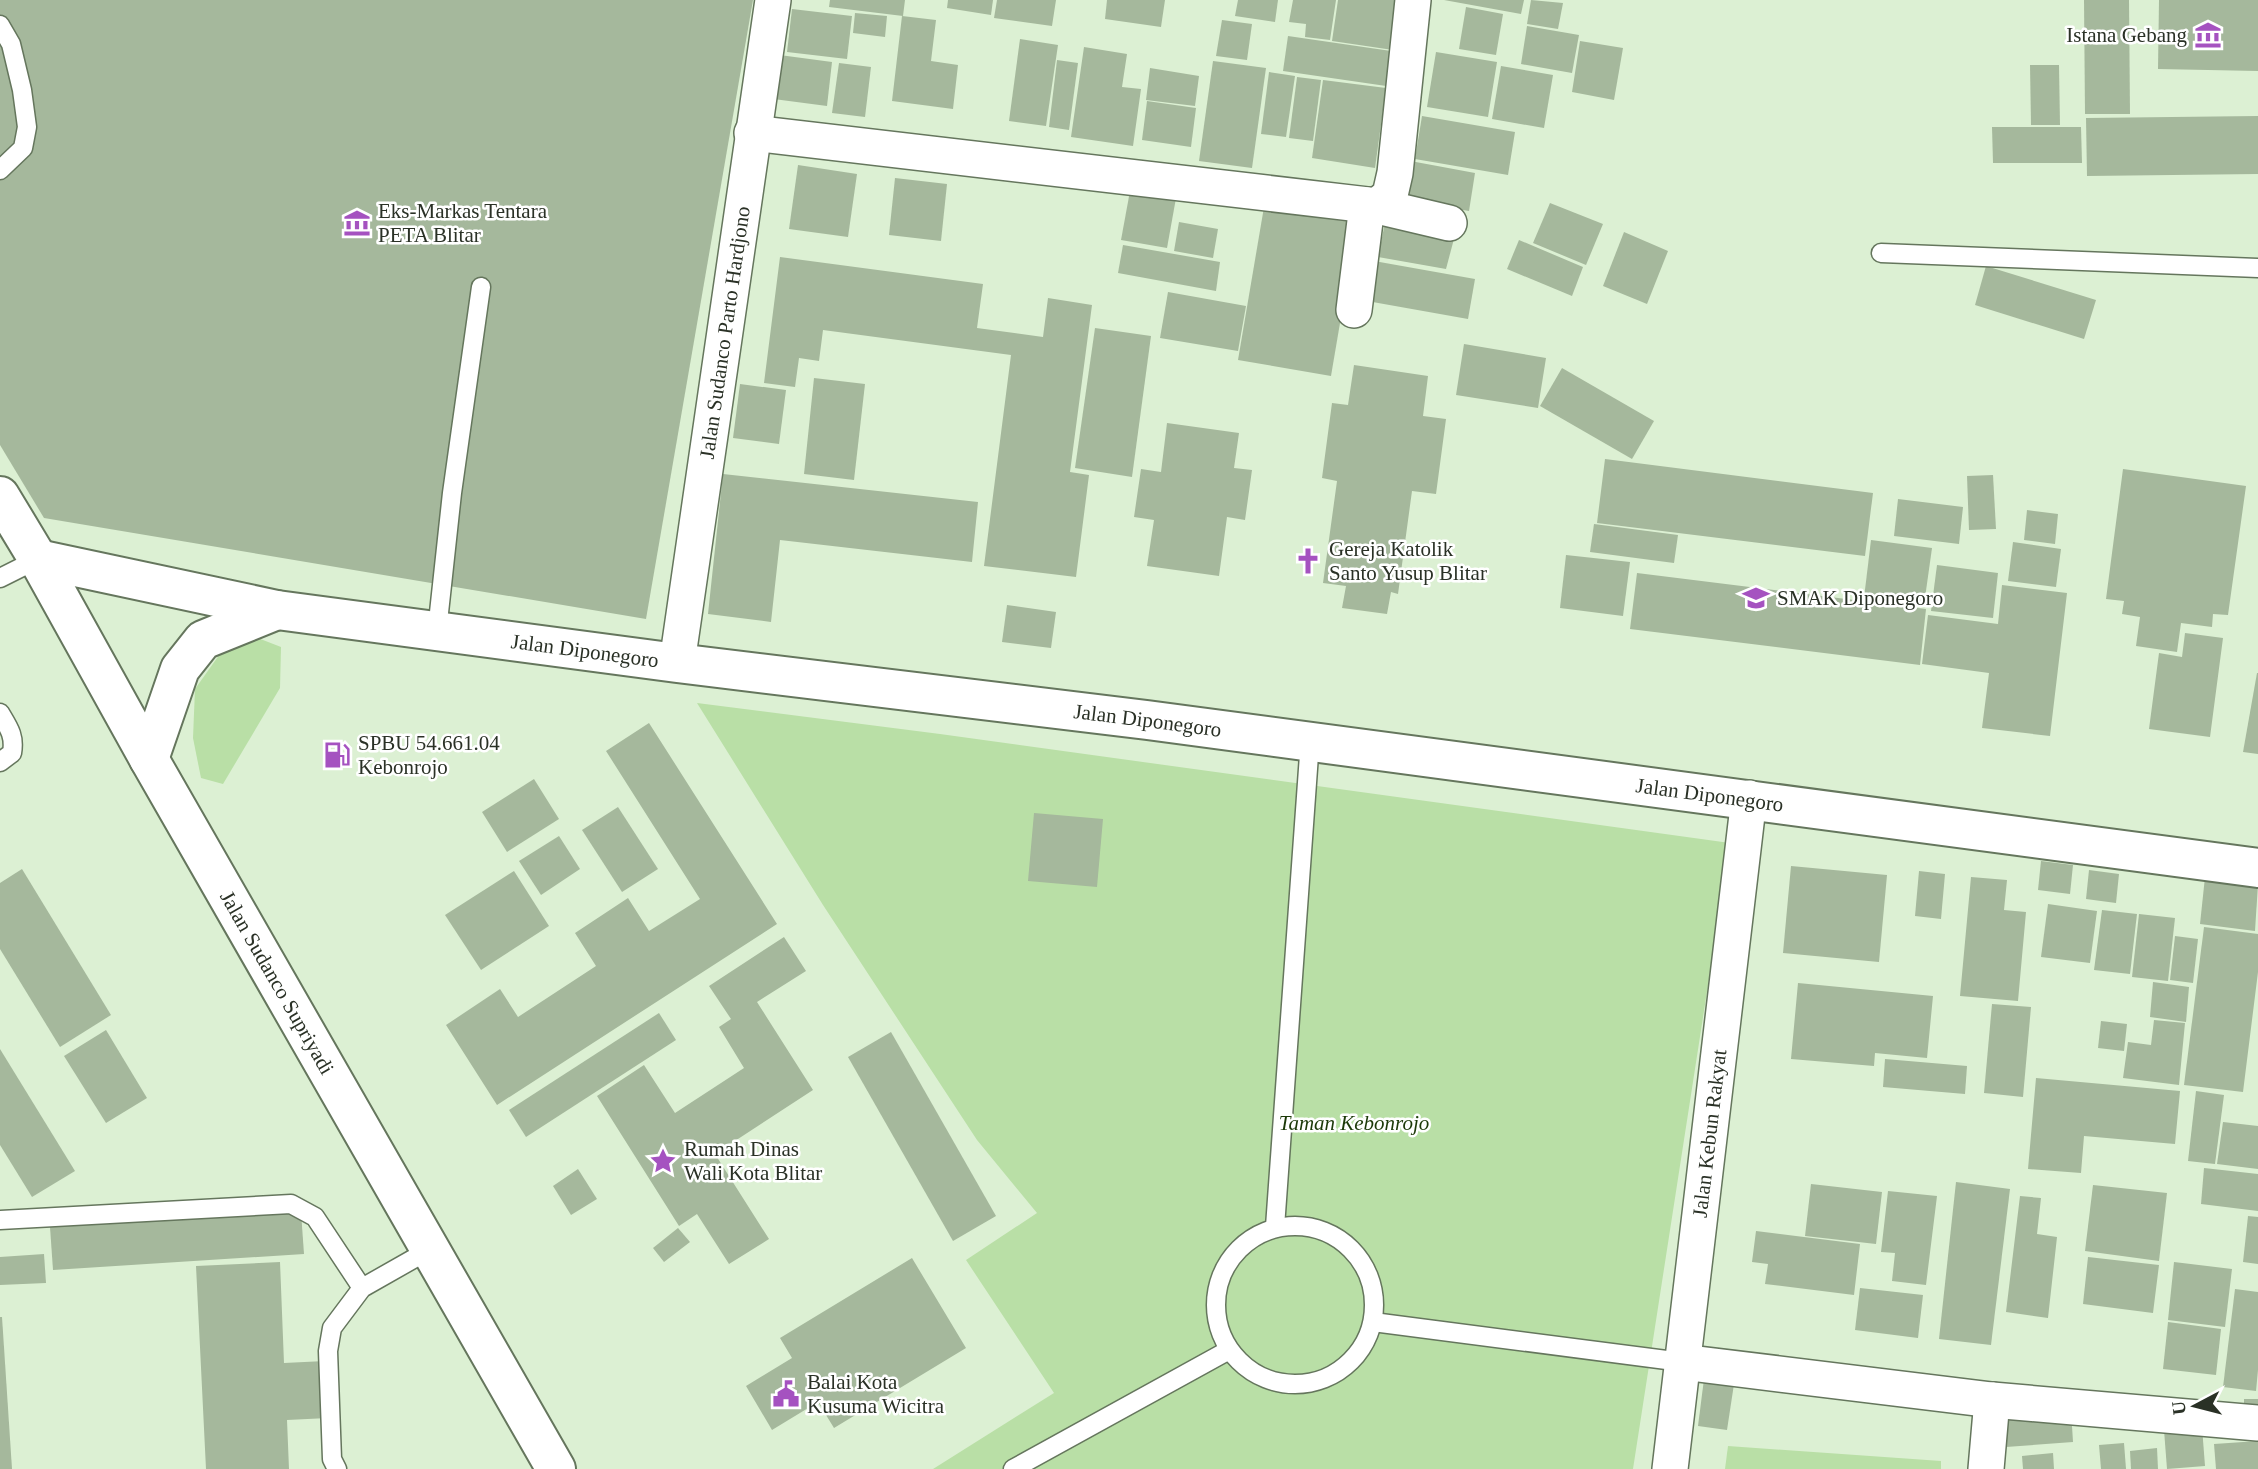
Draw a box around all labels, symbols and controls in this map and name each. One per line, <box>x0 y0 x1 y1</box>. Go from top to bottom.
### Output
museum icon: Istana Gebang <box>2193 20 2223 50</box>
place label: Istana Gebang <box>2066 23 2187 47</box>
place label: Eks-Markas Tentara PETA Blitar <box>378 199 548 247</box>
street label: Jalan Sudanco Parto Hardjono <box>695 205 755 460</box>
museum icon: Eks-Markas Tentara PETA Blitar <box>342 208 372 238</box>
place label: Gereja Katolik Santo Yusup Blitar <box>1329 537 1487 585</box>
church icon: Gereja Katolik Santo Yusup Blitar <box>1293 546 1323 576</box>
school or university icon: SMAK Diponegoro <box>1741 583 1771 613</box>
place label: SMAK Diponegoro <box>1777 586 1943 610</box>
street label: Jalan Diponegoro <box>510 629 660 672</box>
street label: Jalan Diponegoro <box>1072 699 1223 742</box>
place label: SPBU 54.661.04 Kebonrojo <box>358 731 500 779</box>
fuel station icon: SPBU 54.661.04 Kebonrojo <box>322 740 352 770</box>
street label: Jalan Diponegoro <box>1634 773 1785 817</box>
street label: Jalan Sudanco Supriyadi <box>215 886 339 1079</box>
street label: Jalan Kebun Rakyat <box>1688 1048 1731 1219</box>
park label: Taman Kebonrojo <box>1279 1111 1429 1135</box>
place label: Rumah Dinas Wali Kota Blitar <box>684 1137 822 1185</box>
place icon: Rumah Dinas Wali Kota Blitar <box>648 1146 678 1176</box>
place label: Balai Kota Kusuma Wicitra <box>807 1370 945 1418</box>
north arrow <box>2160 1371 2230 1441</box>
public building icon: Balai Kota Kusuma Wicitra <box>771 1379 801 1409</box>
text: U <box>2167 1400 2190 1416</box>

